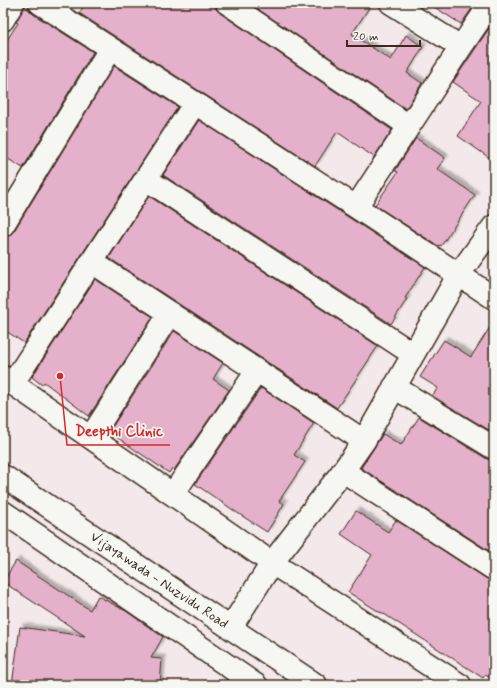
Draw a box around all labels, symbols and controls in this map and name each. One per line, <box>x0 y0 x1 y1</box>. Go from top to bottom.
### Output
scale bar <box>347 22 420 48</box>
text: 20 m <box>353 29 379 45</box>
callout: Deepthi Clinic <box>67 418 170 445</box>
text: Deepthi Clinic <box>75 422 163 442</box>
street label: Vijayawada - Nuzvidu Road <box>87 528 232 633</box>

